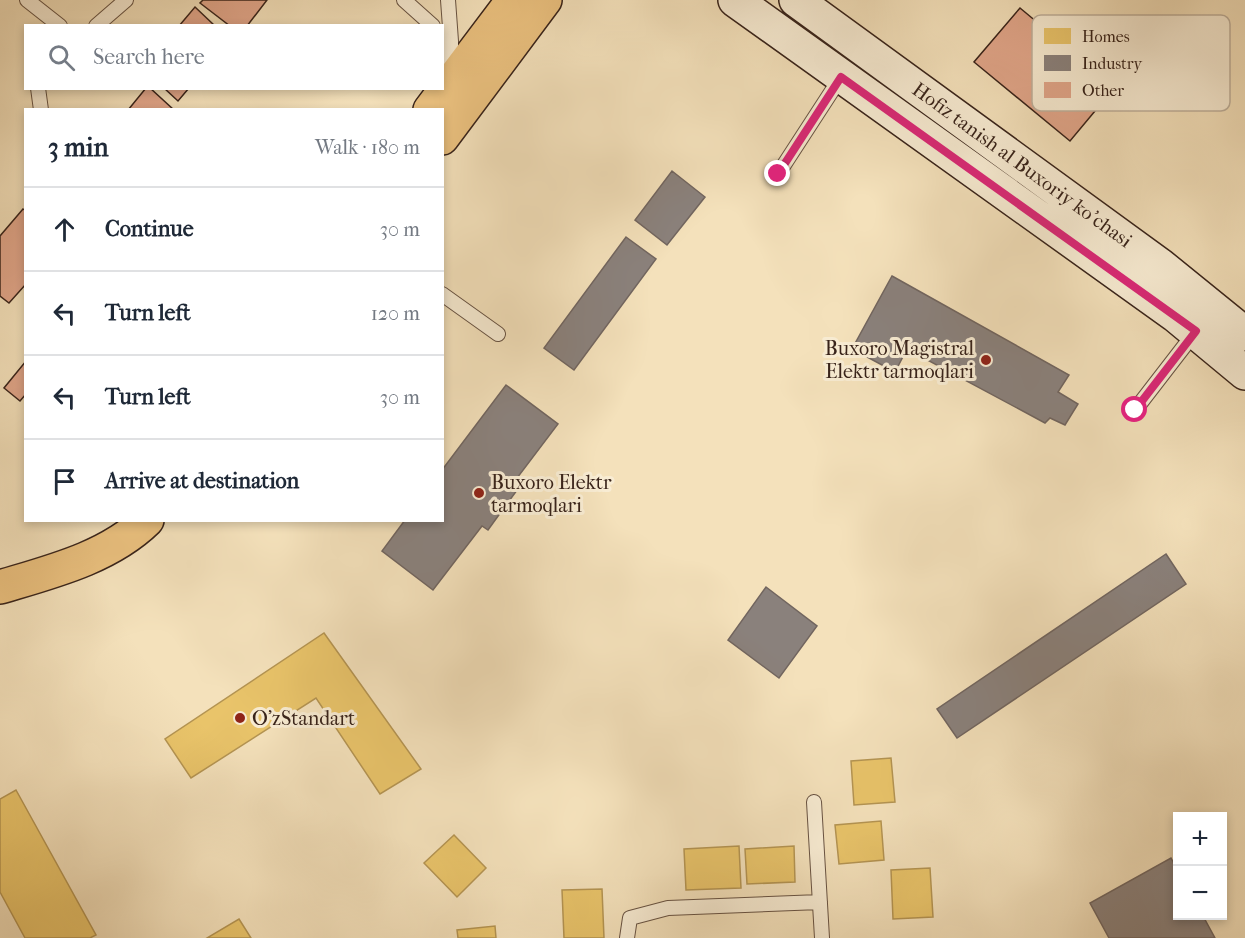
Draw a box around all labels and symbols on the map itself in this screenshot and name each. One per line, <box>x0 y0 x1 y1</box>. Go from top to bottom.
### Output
legend <box>1032 15 1230 111</box>
text: Homes <box>1082 27 1130 46</box>
text: Industry <box>1082 54 1143 73</box>
street label: Hofiz tanish al Buxoriy ko'chasi <box>908 78 1136 252</box>
text: Other <box>1082 81 1124 100</box>
route end <box>764 160 790 186</box>
place label: Buxoro Magistral Elektr tarmoqlari <box>825 337 974 383</box>
marker: Buxoro Magistral Elektr tarmoqlari <box>979 353 993 367</box>
route start <box>1121 396 1147 422</box>
place label: Buxoro Elektr tarmoqlari <box>491 471 612 517</box>
marker: Buxoro Elektr tarmoqlari <box>472 486 486 500</box>
place label: O'zStandart <box>252 707 355 730</box>
marker: O'zStandart <box>233 711 247 725</box>

